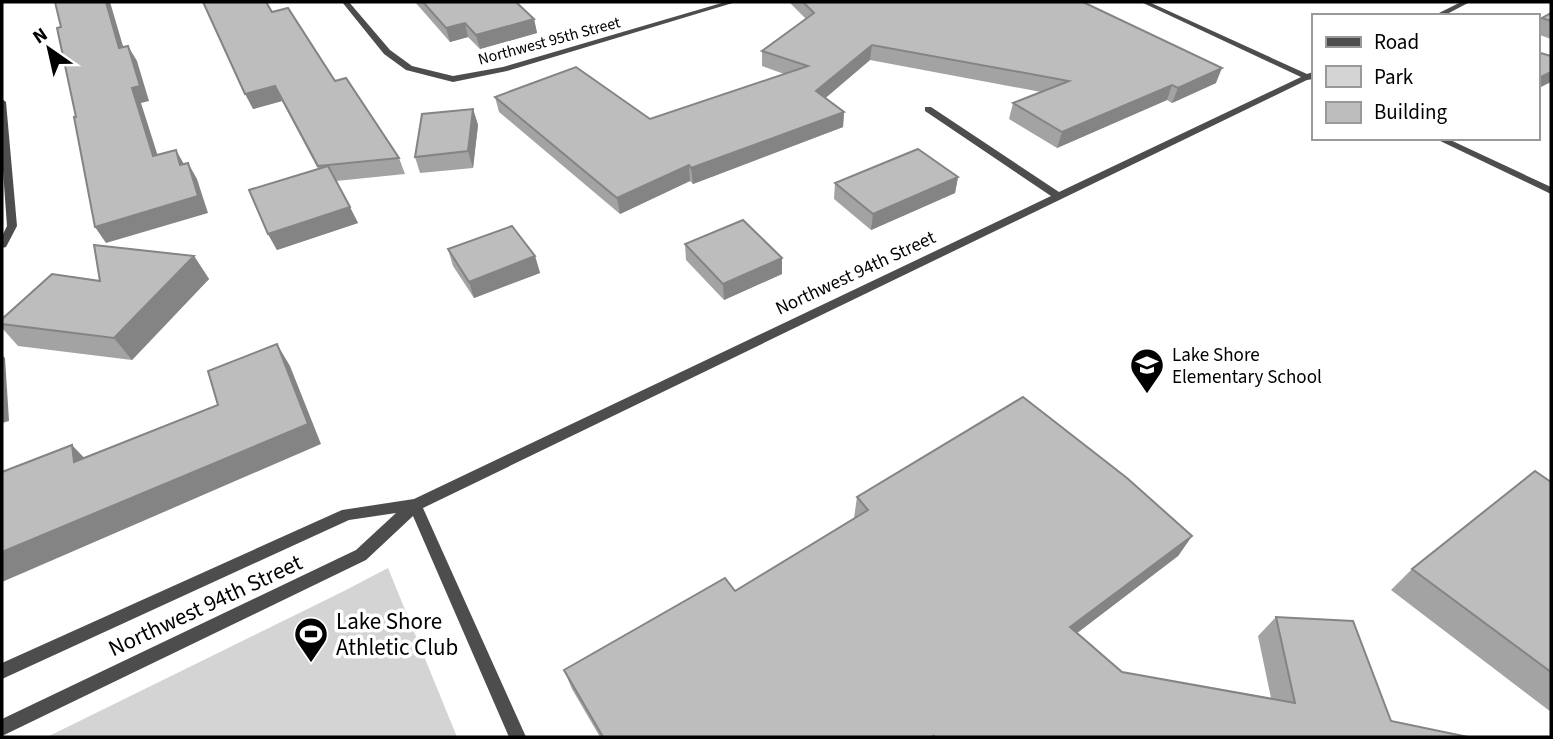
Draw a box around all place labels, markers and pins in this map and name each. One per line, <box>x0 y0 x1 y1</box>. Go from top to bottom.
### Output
place label: Lake Shore Elementary School <box>1172 342 1322 391</box>
school or university icon: Lake Shore Elementary School <box>1128 346 1166 395</box>
place label: Lake Shore Athletic Club <box>336 605 458 664</box>
sports icon: Lake Shore Athletic Club <box>292 615 330 664</box>

